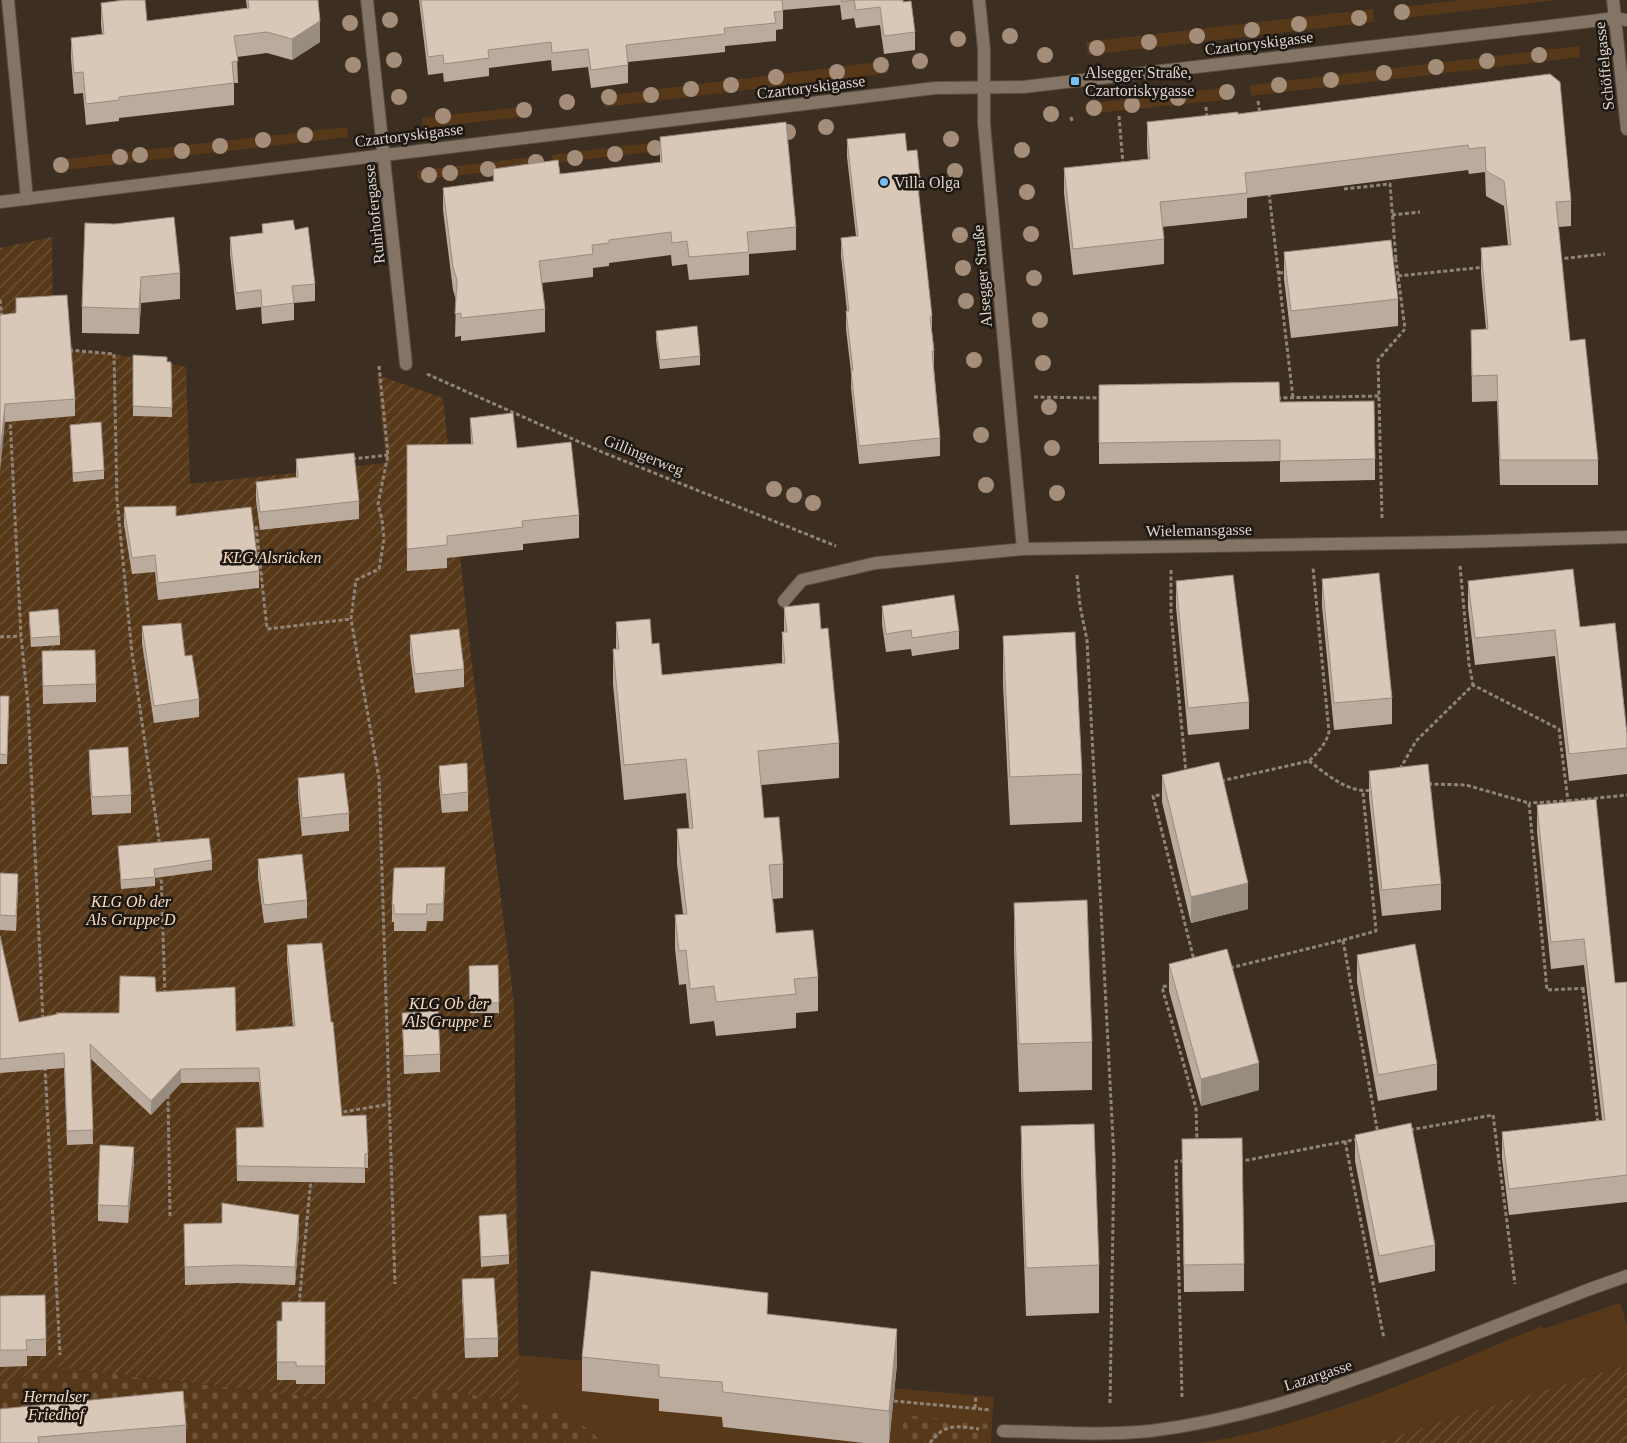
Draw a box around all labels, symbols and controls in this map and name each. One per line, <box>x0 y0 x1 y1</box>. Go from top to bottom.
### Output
street label: Schöffelgasse <box>1591 21 1618 111</box>
street label: Czartoryskigasse <box>1204 28 1314 59</box>
place label: Alsegger Straße, Czartoriskygasse <box>1085 64 1194 100</box>
street label: Czartoryskigasse <box>756 72 866 103</box>
marker: Alsegger Straße, Czartoriskygasse <box>1069 75 1081 87</box>
street label: Czartoryskigasse <box>354 120 464 151</box>
street label: Ruhrhofergasse <box>360 163 389 265</box>
place label: Villa Olga <box>894 174 960 192</box>
marker: Villa Olga <box>878 176 890 188</box>
street label: Alsegger Straße <box>969 224 996 328</box>
street label: Gillingerweg <box>601 431 686 480</box>
street label: Wielemansgasse <box>1146 521 1252 540</box>
park label: KLG Alsrücken <box>222 549 321 566</box>
park label: KLG Ob der Als Gruppe D <box>86 893 176 929</box>
park label: KLG Ob der Als Gruppe E <box>404 995 493 1031</box>
street label: Lazargasse <box>1282 1356 1355 1395</box>
park label: Hernalser Friedhof <box>23 1388 89 1424</box>

